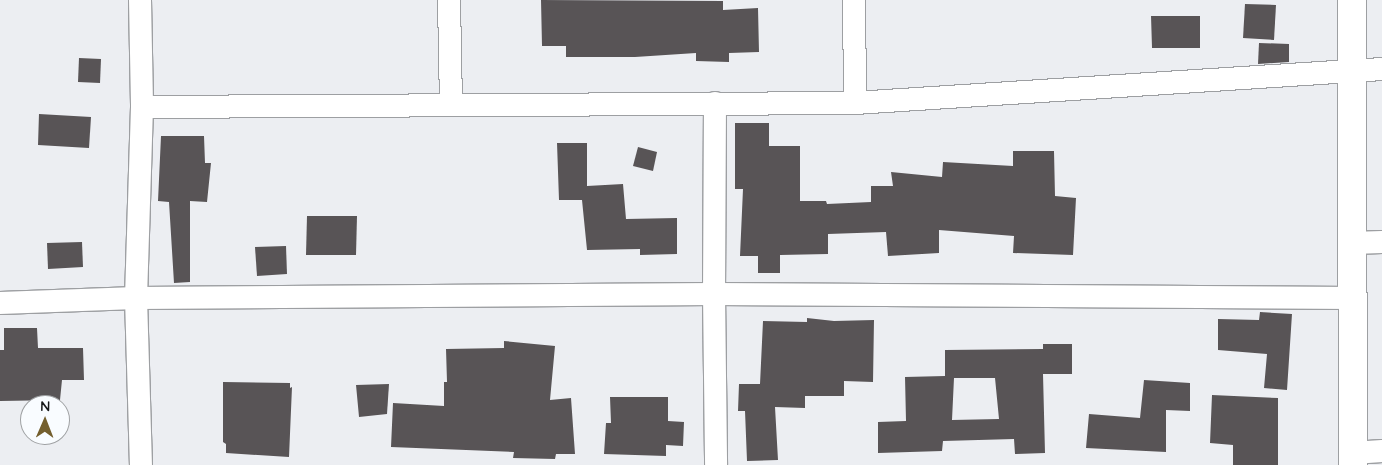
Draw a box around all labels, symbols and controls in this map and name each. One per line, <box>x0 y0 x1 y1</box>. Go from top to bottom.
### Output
north arrow <box>20 395 70 445</box>
text: N <box>40 397 51 415</box>

